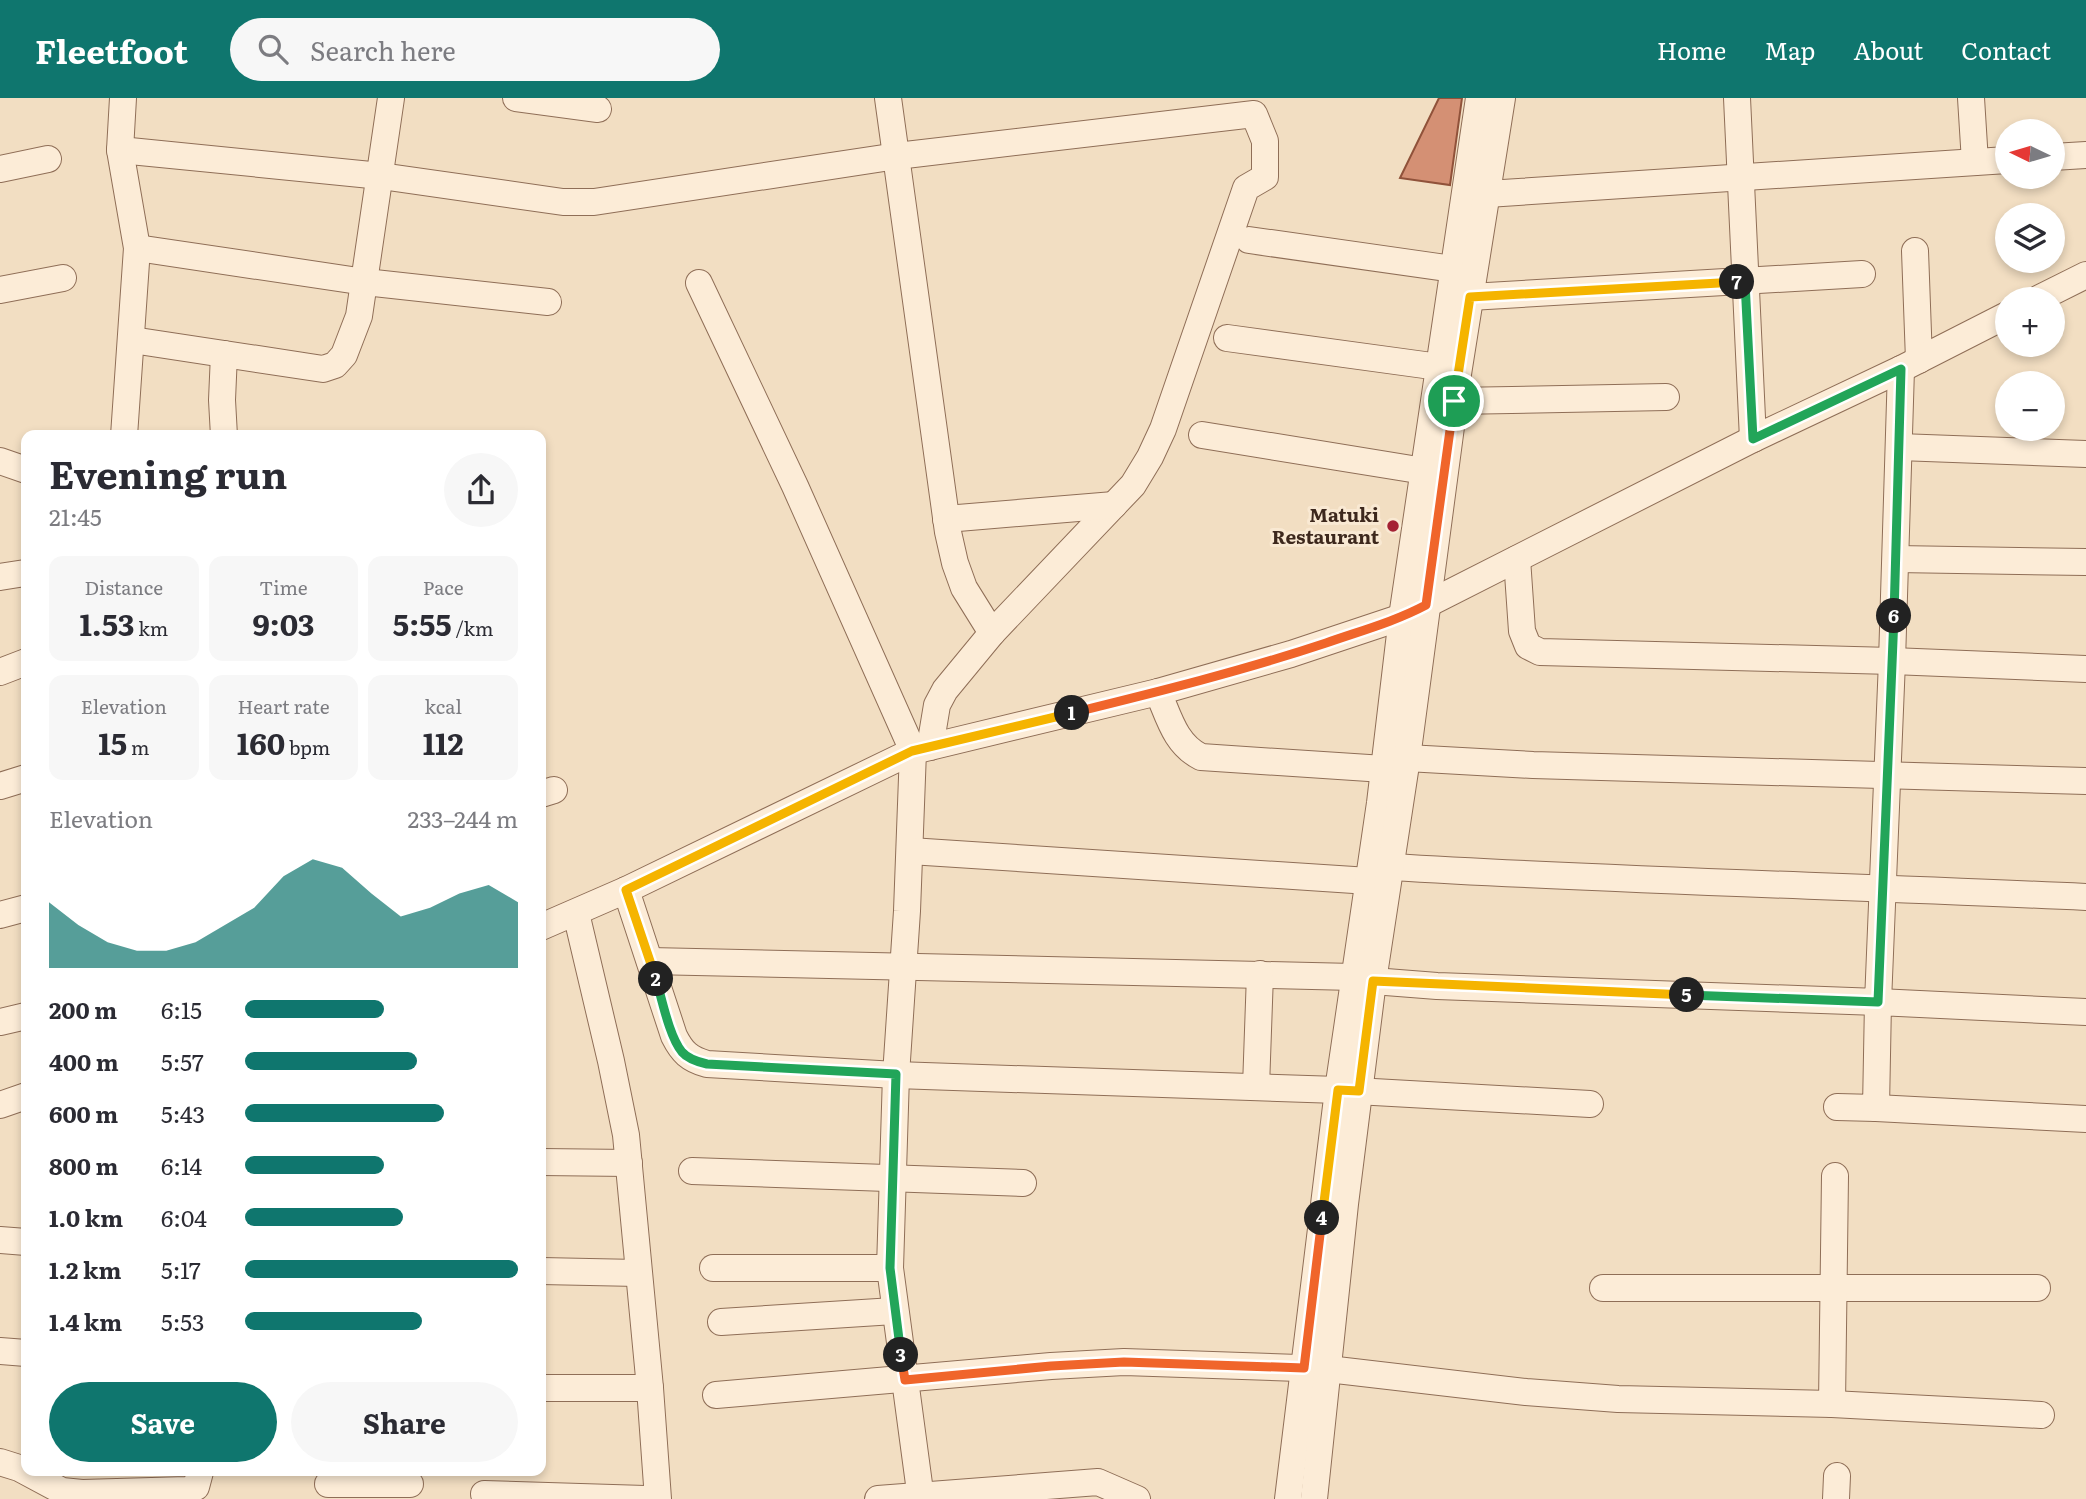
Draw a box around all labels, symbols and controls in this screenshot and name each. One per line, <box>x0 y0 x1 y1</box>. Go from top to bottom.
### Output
search box <box>230 18 720 81</box>
text: Fleetfoot <box>35 25 188 74</box>
icon: search <box>254 30 292 68</box>
text: Search here <box>310 30 456 69</box>
text: Home <box>1657 32 1726 67</box>
text: Map <box>1764 32 1815 67</box>
text: About <box>1853 32 1923 67</box>
text: Contact <box>1961 32 2051 67</box>
north arrow <box>1995 119 2065 189</box>
map controls <box>1995 119 2065 441</box>
button: layers <box>1995 203 2065 273</box>
pin: 7 <box>1720 264 1754 300</box>
text: 7 <box>1731 267 1742 295</box>
button: + <box>1995 287 2065 357</box>
pin <box>1424 371 1484 431</box>
button: − <box>1995 371 2065 441</box>
icon: arrive <box>1435 382 1473 420</box>
text: Evening run <box>49 444 287 501</box>
button: share <box>444 453 518 527</box>
text: 21:45 <box>49 499 102 533</box>
place label: Matuki Restaurant <box>1272 500 1380 550</box>
marker: Matuki Restaurant <box>1385 518 1401 534</box>
text: Distance <box>85 573 163 601</box>
text: Time <box>259 573 308 601</box>
text: Pace <box>423 573 464 601</box>
pin: 6 <box>1876 598 1912 634</box>
text: 1.53 <box>79 601 135 645</box>
text: 9:03 <box>253 601 314 645</box>
text: 5:55 <box>393 601 452 645</box>
text: 6 <box>1888 601 1899 629</box>
text: km <box>135 614 168 642</box>
text: /km <box>452 614 494 642</box>
text: Elevation <box>81 692 167 720</box>
text: Heart rate <box>237 692 330 720</box>
text: kcal <box>424 692 462 720</box>
pin: 1 <box>1054 696 1090 730</box>
text: 1 <box>1068 698 1075 726</box>
text: 15 <box>98 720 127 764</box>
text: 160 <box>237 720 285 764</box>
text: 112 <box>423 720 464 764</box>
text: m <box>127 733 149 761</box>
text: bpm <box>285 733 330 761</box>
text: Elevation <box>49 801 153 835</box>
text: 233–244 m <box>408 801 518 835</box>
pin: 2 <box>638 962 674 996</box>
text: 2 <box>650 964 661 992</box>
pin: 5 <box>1670 978 1704 1012</box>
text: 5 <box>1681 980 1692 1008</box>
text: 200 m <box>49 992 117 1026</box>
text: 6:15 <box>161 992 202 1026</box>
text: 400 m <box>49 1044 119 1078</box>
text: 5:57 <box>161 1044 204 1078</box>
text: 600 m <box>49 1096 118 1130</box>
text: 5:43 <box>161 1096 205 1130</box>
text: 800 m <box>49 1148 118 1182</box>
text: 6:14 <box>161 1148 202 1182</box>
text: 1.0 km <box>49 1200 123 1234</box>
text: 6:04 <box>161 1200 207 1234</box>
pin: 4 <box>1304 1200 1340 1236</box>
text: 4 <box>1316 1203 1327 1231</box>
text: 1.2 km <box>49 1252 121 1286</box>
text: 5:17 <box>161 1252 201 1286</box>
text: 1.4 km <box>49 1304 122 1338</box>
text: 5:53 <box>161 1304 205 1338</box>
pin: 3 <box>884 1338 918 1372</box>
text: 3 <box>895 1340 906 1368</box>
button: Save <box>49 1382 277 1462</box>
button: Share <box>291 1382 518 1462</box>

